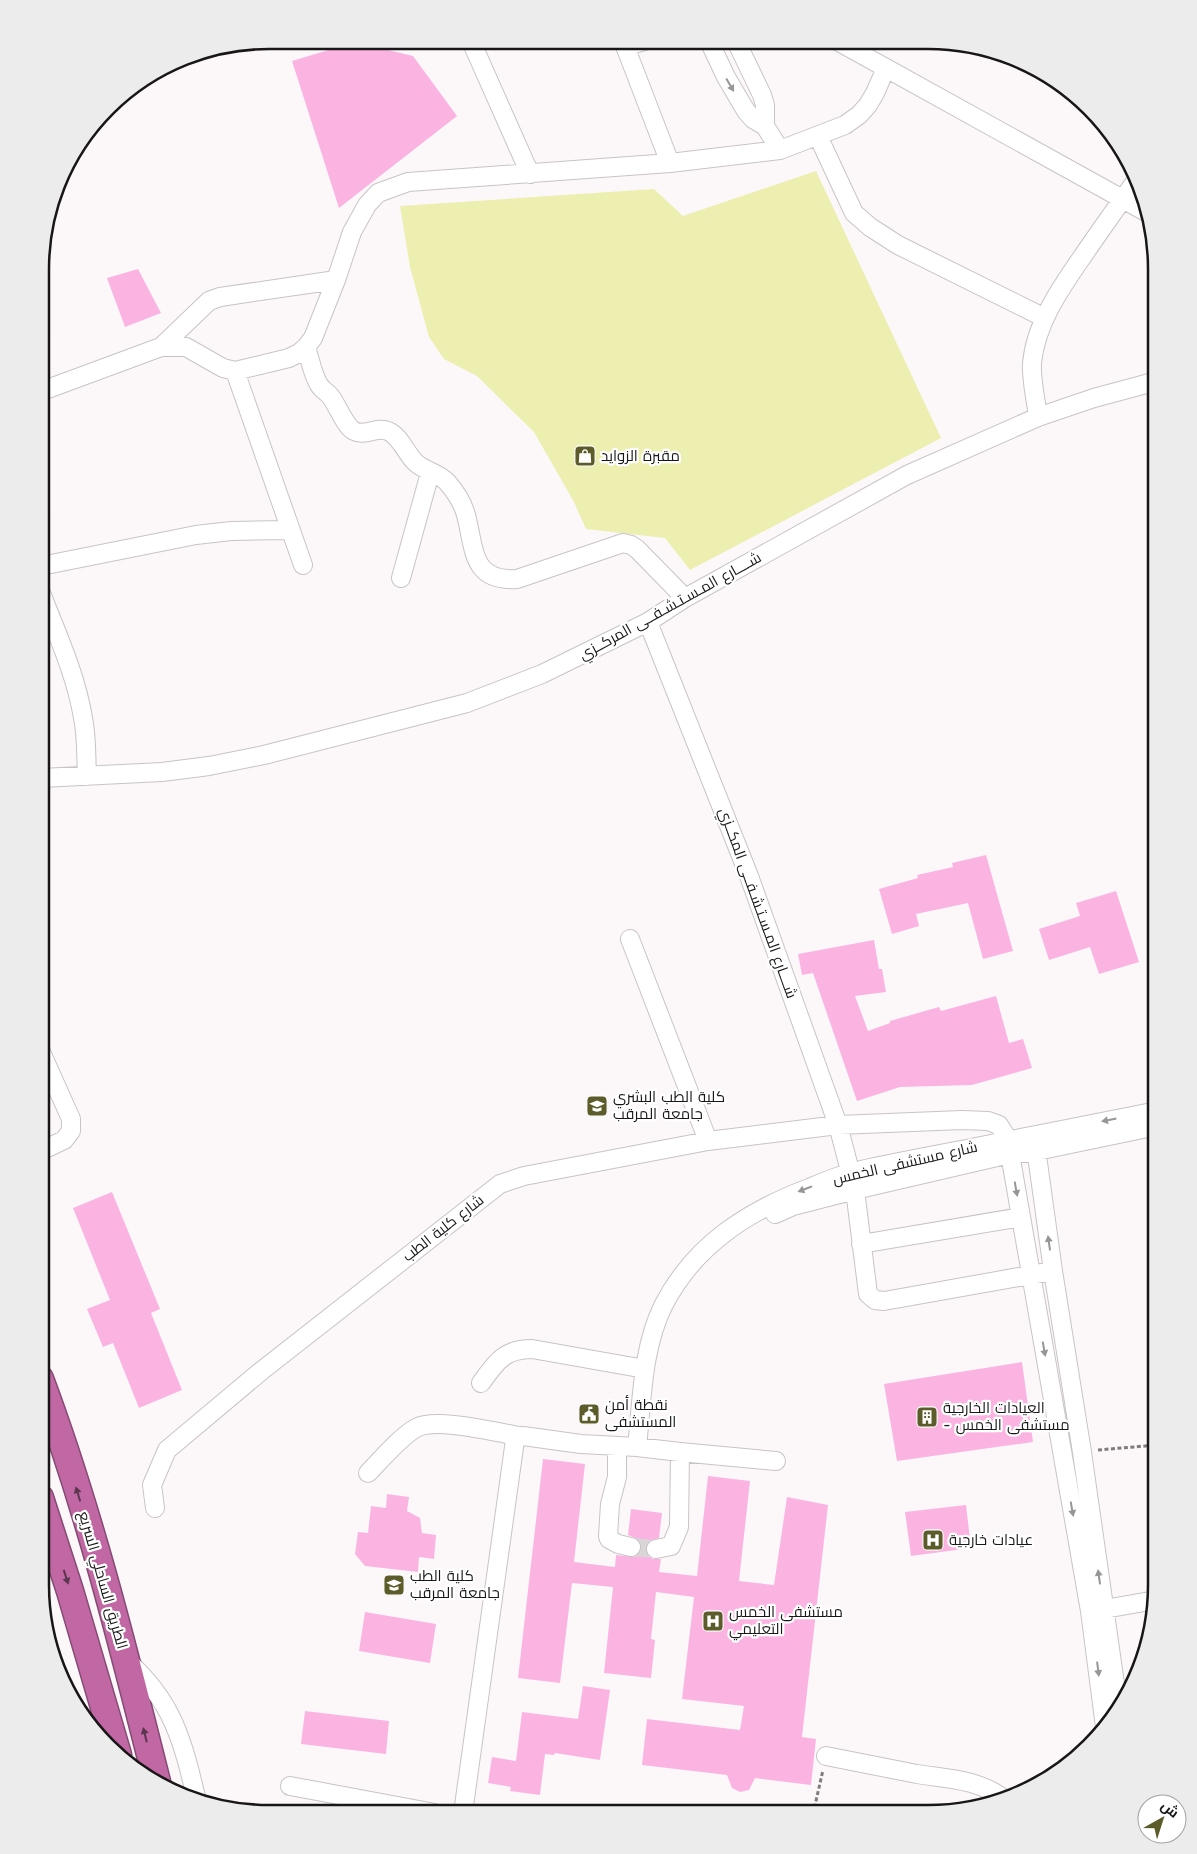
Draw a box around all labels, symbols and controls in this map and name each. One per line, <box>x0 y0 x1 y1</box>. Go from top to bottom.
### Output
one-way arrow <box>726 78 735 92</box>
shop icon: مقبرة الزوايد <box>573 444 597 468</box>
place label: مقبرة الزوايد <box>601 447 680 465</box>
street label: شــــارع المـسـتـشـفــى المركــزي <box>576 548 766 666</box>
street label: شــــارع المـسـتـشـفــى المكــزي <box>712 805 801 1002</box>
place label: كلية الطب البشري جامعة المرقب <box>613 1088 725 1123</box>
school or university icon: كلية الطب البشري جامعة المرقب <box>585 1094 609 1118</box>
one-way arrow <box>1100 1117 1116 1125</box>
street label: شارع مستشفى الخمس <box>831 1138 980 1190</box>
one-way arrow <box>1013 1181 1021 1197</box>
one-way arrow <box>797 1186 812 1193</box>
street label: شارع كلية الطب <box>399 1191 488 1267</box>
one-way arrow <box>1045 1235 1053 1251</box>
one-way arrow <box>1041 1341 1049 1357</box>
place label: نقطة أمن المستشفى <box>605 1395 676 1432</box>
place label: العيادات الخارجية - مستشفى الخمس <box>943 1399 1070 1435</box>
public building icon: نقطة أمن المستشفى <box>577 1402 601 1426</box>
building icon: العيادات الخارجية - مستشفى الخمس <box>915 1405 939 1429</box>
one-way arrow <box>73 1487 81 1502</box>
one-way arrow <box>1069 1501 1077 1517</box>
street label: الطريق الساحلي السريع <box>72 1509 131 1652</box>
hospital icon: عيادات خارجية <box>921 1528 945 1552</box>
place label: عيادات خارجية <box>949 1531 1033 1549</box>
place label: كلية الطب جامعة المرقب <box>410 1567 500 1602</box>
one-way arrow <box>1095 1569 1103 1585</box>
one-way arrow <box>63 1570 70 1585</box>
school or university icon: كلية الطب جامعة المرقب <box>382 1573 406 1597</box>
place label: مستشفى الخمس التعليمي <box>729 1603 843 1641</box>
hospital icon: مستشفى الخمس التعليمي <box>701 1609 725 1633</box>
one-way arrow <box>1094 1662 1102 1678</box>
one-way arrow <box>141 1728 149 1743</box>
north arrow <box>1137 1794 1187 1844</box>
text: ش <box>1158 1797 1182 1822</box>

